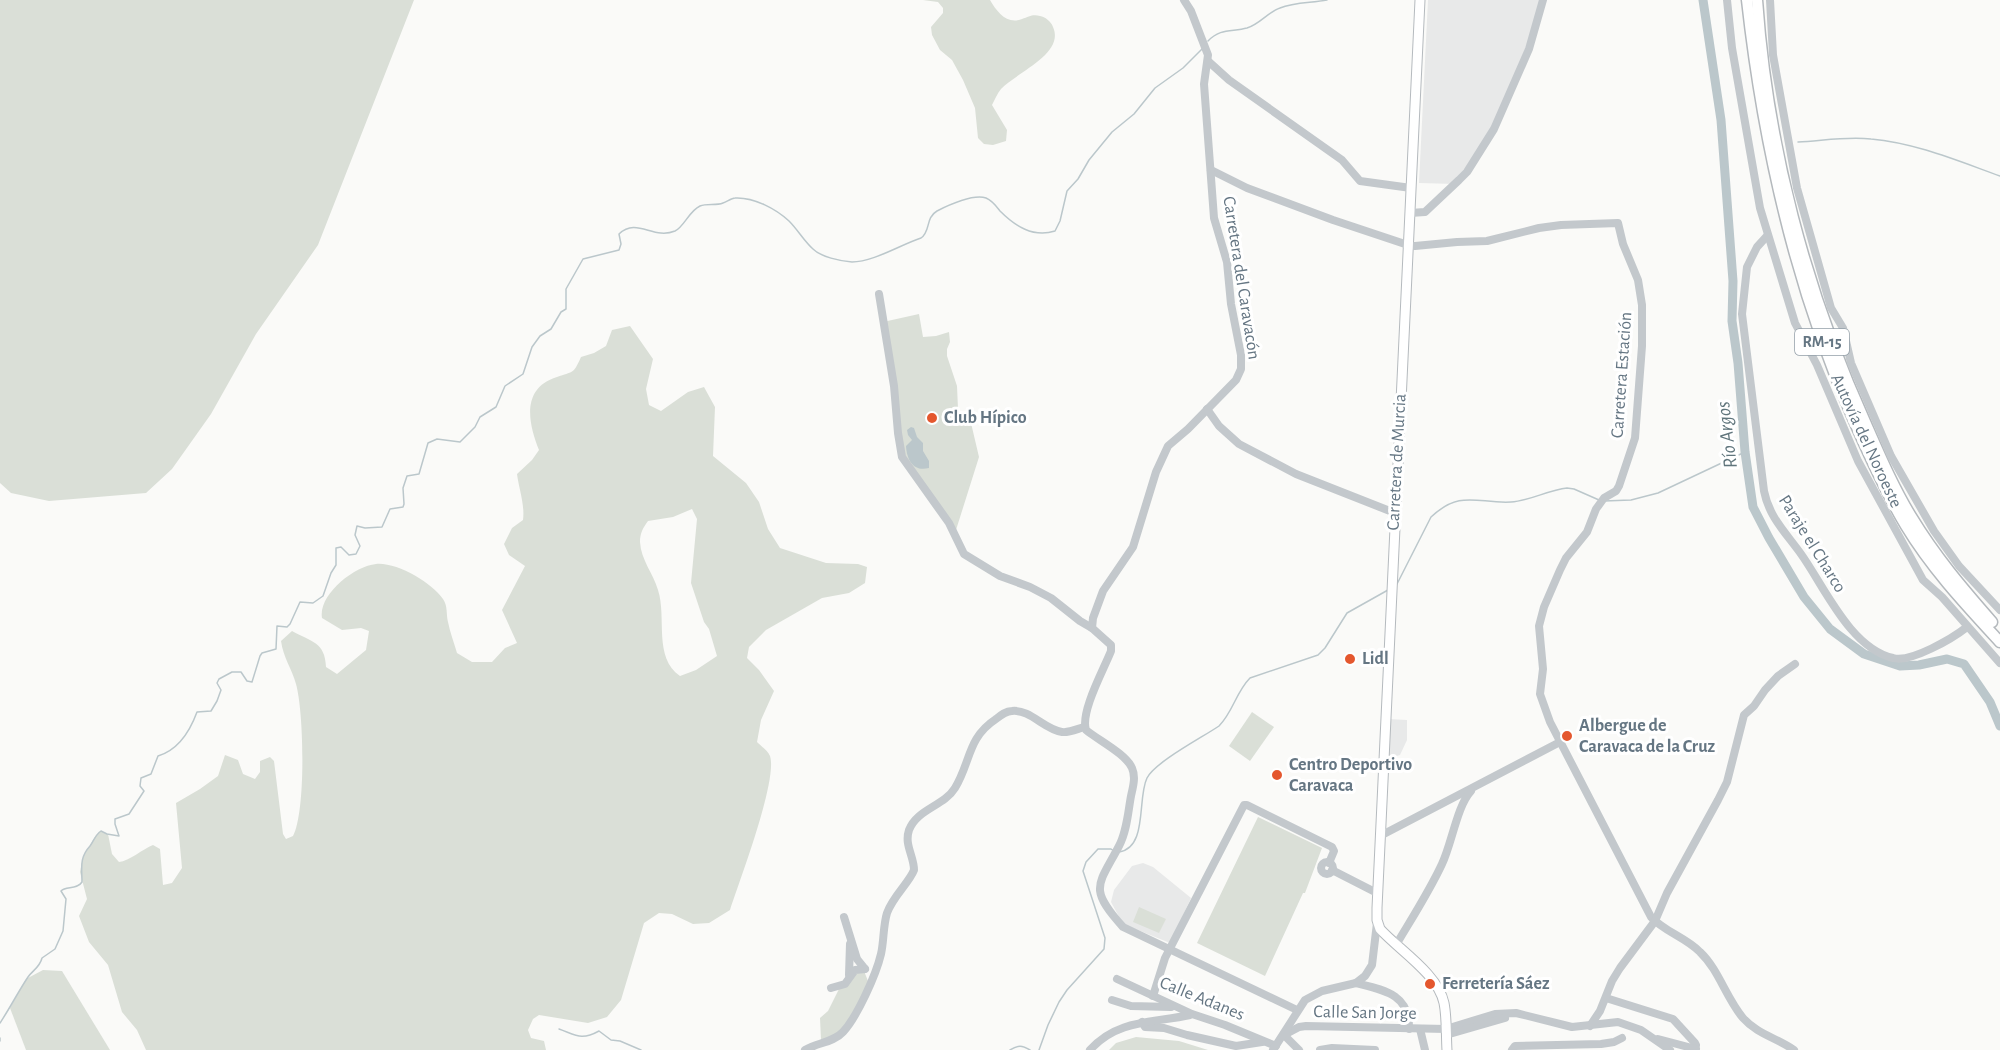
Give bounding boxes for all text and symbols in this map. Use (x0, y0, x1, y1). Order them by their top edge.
street label: Carretera del Caravacón (1219, 195, 1263, 361)
street label: Carretera Estación (1609, 311, 1635, 439)
road number: RM-15 (1795, 329, 1849, 355)
street label: Autovía del Noroeste (1827, 371, 1905, 511)
street label: Carretera de Murcia (1384, 393, 1410, 531)
water label: Río Argos (1713, 400, 1741, 469)
place label: Club Hípico (944, 409, 1027, 427)
marker: Club Hípico (925, 411, 939, 425)
street label: Paraje el Charco (1775, 492, 1849, 596)
place label: Lidl (1362, 650, 1389, 668)
marker: Lidl (1343, 652, 1357, 666)
place label: Albergue de Caravaca de la Cruz (1579, 717, 1716, 756)
marker: Albergue de Caravaca de la Cruz (1560, 729, 1574, 743)
place label: Centro Deportivo Caravaca (1289, 756, 1412, 795)
marker: Centro Deportivo Caravaca (1270, 768, 1284, 782)
street label: Calle Adanes (1157, 974, 1247, 1024)
place label: Ferretería Sáez (1442, 975, 1550, 993)
marker: Ferretería Sáez (1423, 977, 1437, 991)
street label: Calle San Jorge (1313, 1003, 1417, 1023)

